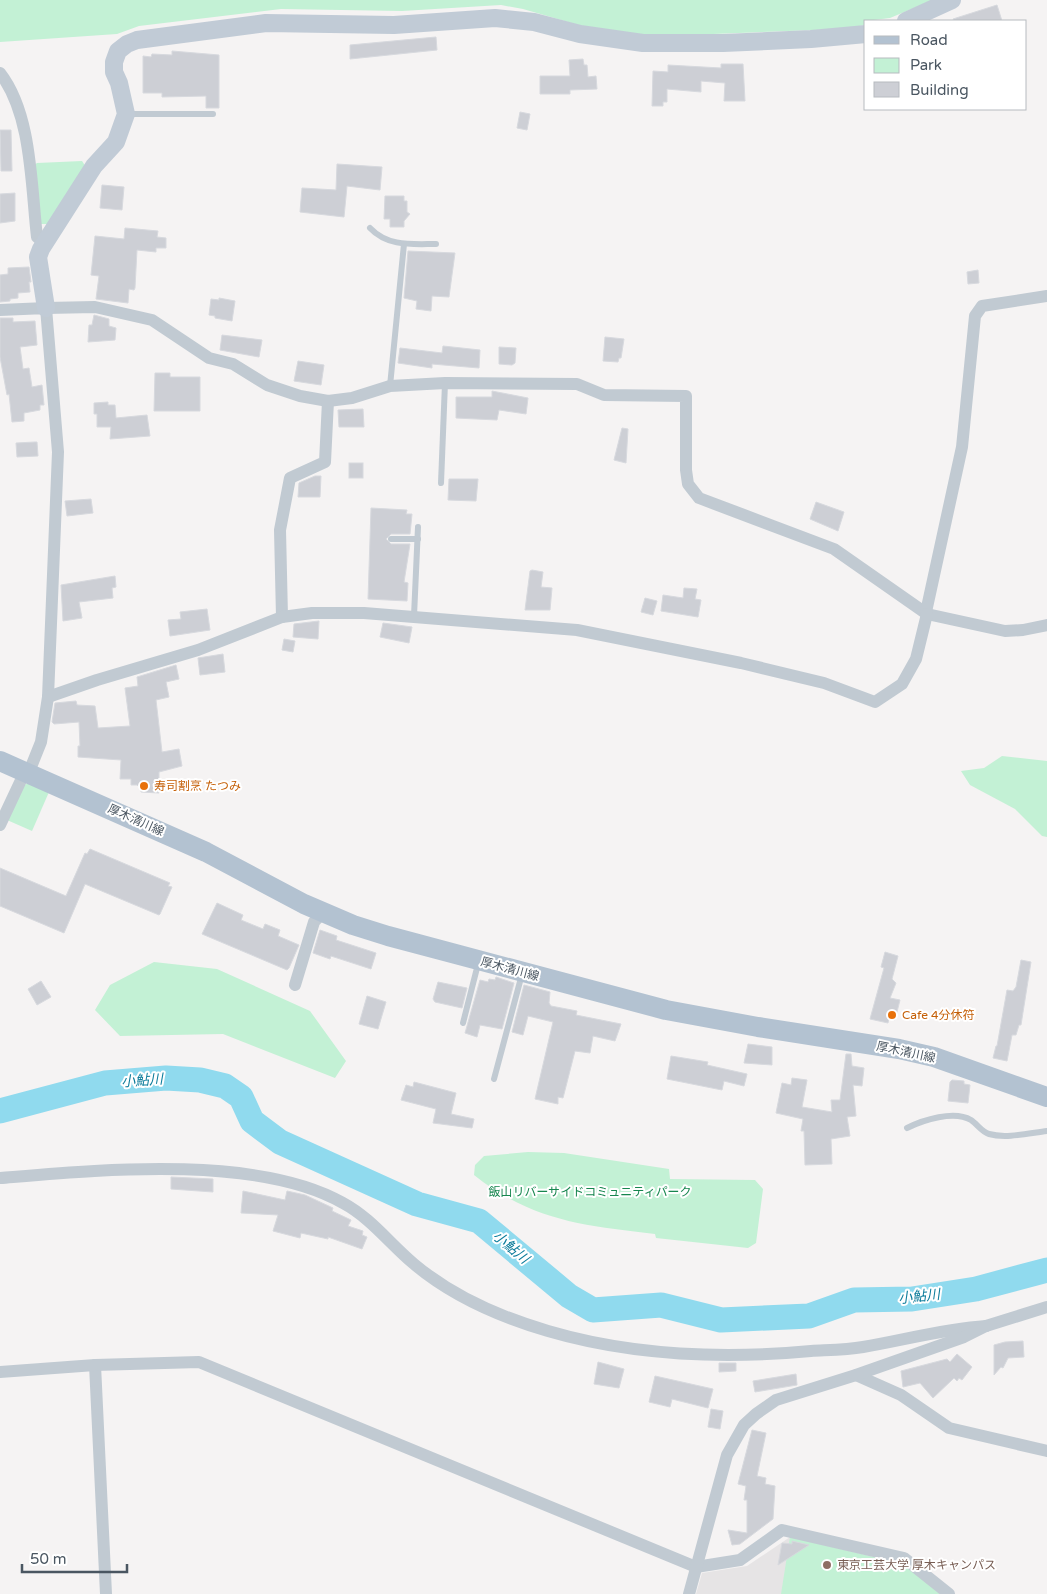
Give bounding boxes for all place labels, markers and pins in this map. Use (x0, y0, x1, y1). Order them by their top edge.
place label: 寿司割烹 たつみ (154, 779, 241, 793)
marker: 寿司割烹 たつみ (138, 780, 150, 792)
place label: Cafe 4分休符 (902, 1008, 975, 1022)
marker: Cafe 4分休符 (886, 1009, 898, 1021)
place label: 東京工芸大学 厚木キャンパス (837, 1558, 996, 1572)
marker: 東京工芸大学 厚木キャンパス (821, 1559, 833, 1571)

